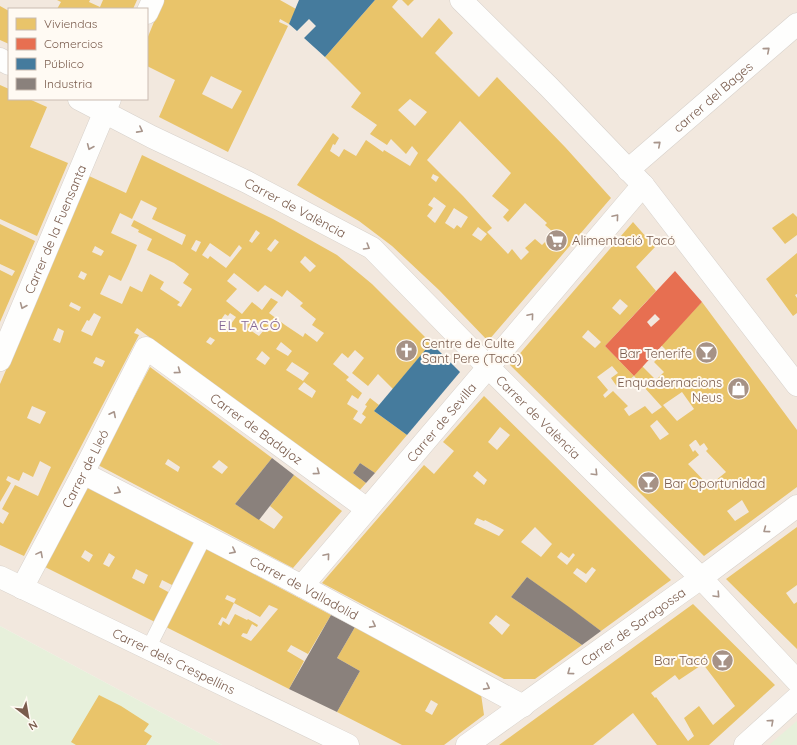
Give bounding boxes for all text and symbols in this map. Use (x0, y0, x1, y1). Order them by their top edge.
legend (8, 8, 148, 100)
text: Viviendas (44, 16, 98, 31)
text: Comercios (44, 36, 103, 51)
one-way arrow (762, 48, 769, 55)
text: Público (44, 56, 84, 71)
street label: carrer del Bages (670, 58, 756, 135)
text: Industria (44, 76, 92, 91)
one-way arrow (135, 125, 143, 133)
one-way arrow (653, 142, 661, 149)
one-way arrow (87, 143, 95, 151)
street label: Carrer de la Fuensanta (21, 162, 89, 296)
street label: Carrer de València (242, 174, 349, 241)
one-way arrow (611, 214, 618, 222)
supermarket icon: Alimentació Tacó (543, 227, 569, 253)
place label: Alimentació Tacó (572, 232, 675, 248)
one-way arrow (363, 242, 370, 249)
one-way arrow (20, 301, 28, 309)
one-way arrow (527, 313, 534, 321)
district label: EL TACÓ (219, 316, 281, 334)
place label: Centre de Culte Sant Pere (Tacó) (422, 335, 522, 366)
church icon: Centre de Culte Sant Pere (Tacó) (394, 337, 420, 363)
bar icon: Bar Tenerife (694, 340, 720, 366)
place label: Bar Tenerife (619, 345, 692, 361)
one-way arrow (174, 366, 181, 373)
street label: Carrer de València (493, 372, 584, 462)
place label: Enquadernacions Neus (617, 374, 722, 405)
shop icon: Enquadernacions Neus (725, 376, 751, 402)
street label: Carrer de Sevilla (403, 379, 479, 465)
street label: Carrer de Badajoz (207, 390, 306, 468)
one-way arrow (108, 410, 116, 418)
street label: Carrer de Lleó (58, 427, 112, 510)
one-way arrow (312, 467, 319, 474)
one-way arrow (590, 468, 598, 476)
bar icon: Bar Oportunidad (635, 470, 661, 496)
place label: Bar Oportunidad (664, 475, 765, 491)
one-way arrow (114, 486, 121, 494)
one-way arrow (763, 525, 770, 532)
one-way arrow (229, 546, 236, 554)
one-way arrow (36, 551, 43, 558)
street label: Carrer de Valladolid (247, 552, 361, 623)
one-way arrow (322, 554, 329, 561)
street label: Carrer de Saragossa (578, 584, 688, 669)
one-way arrow (712, 590, 720, 598)
one-way arrow (369, 620, 376, 628)
street label: Carrer dels Crespellins (110, 624, 238, 697)
bar icon: Bar Tacó (710, 647, 736, 673)
place label: Bar Tacó (654, 652, 708, 668)
one-way arrow (568, 667, 575, 674)
one-way arrow (483, 682, 490, 690)
north arrow (8, 697, 48, 737)
text: N (26, 717, 40, 734)
one-way arrow (766, 719, 774, 726)

